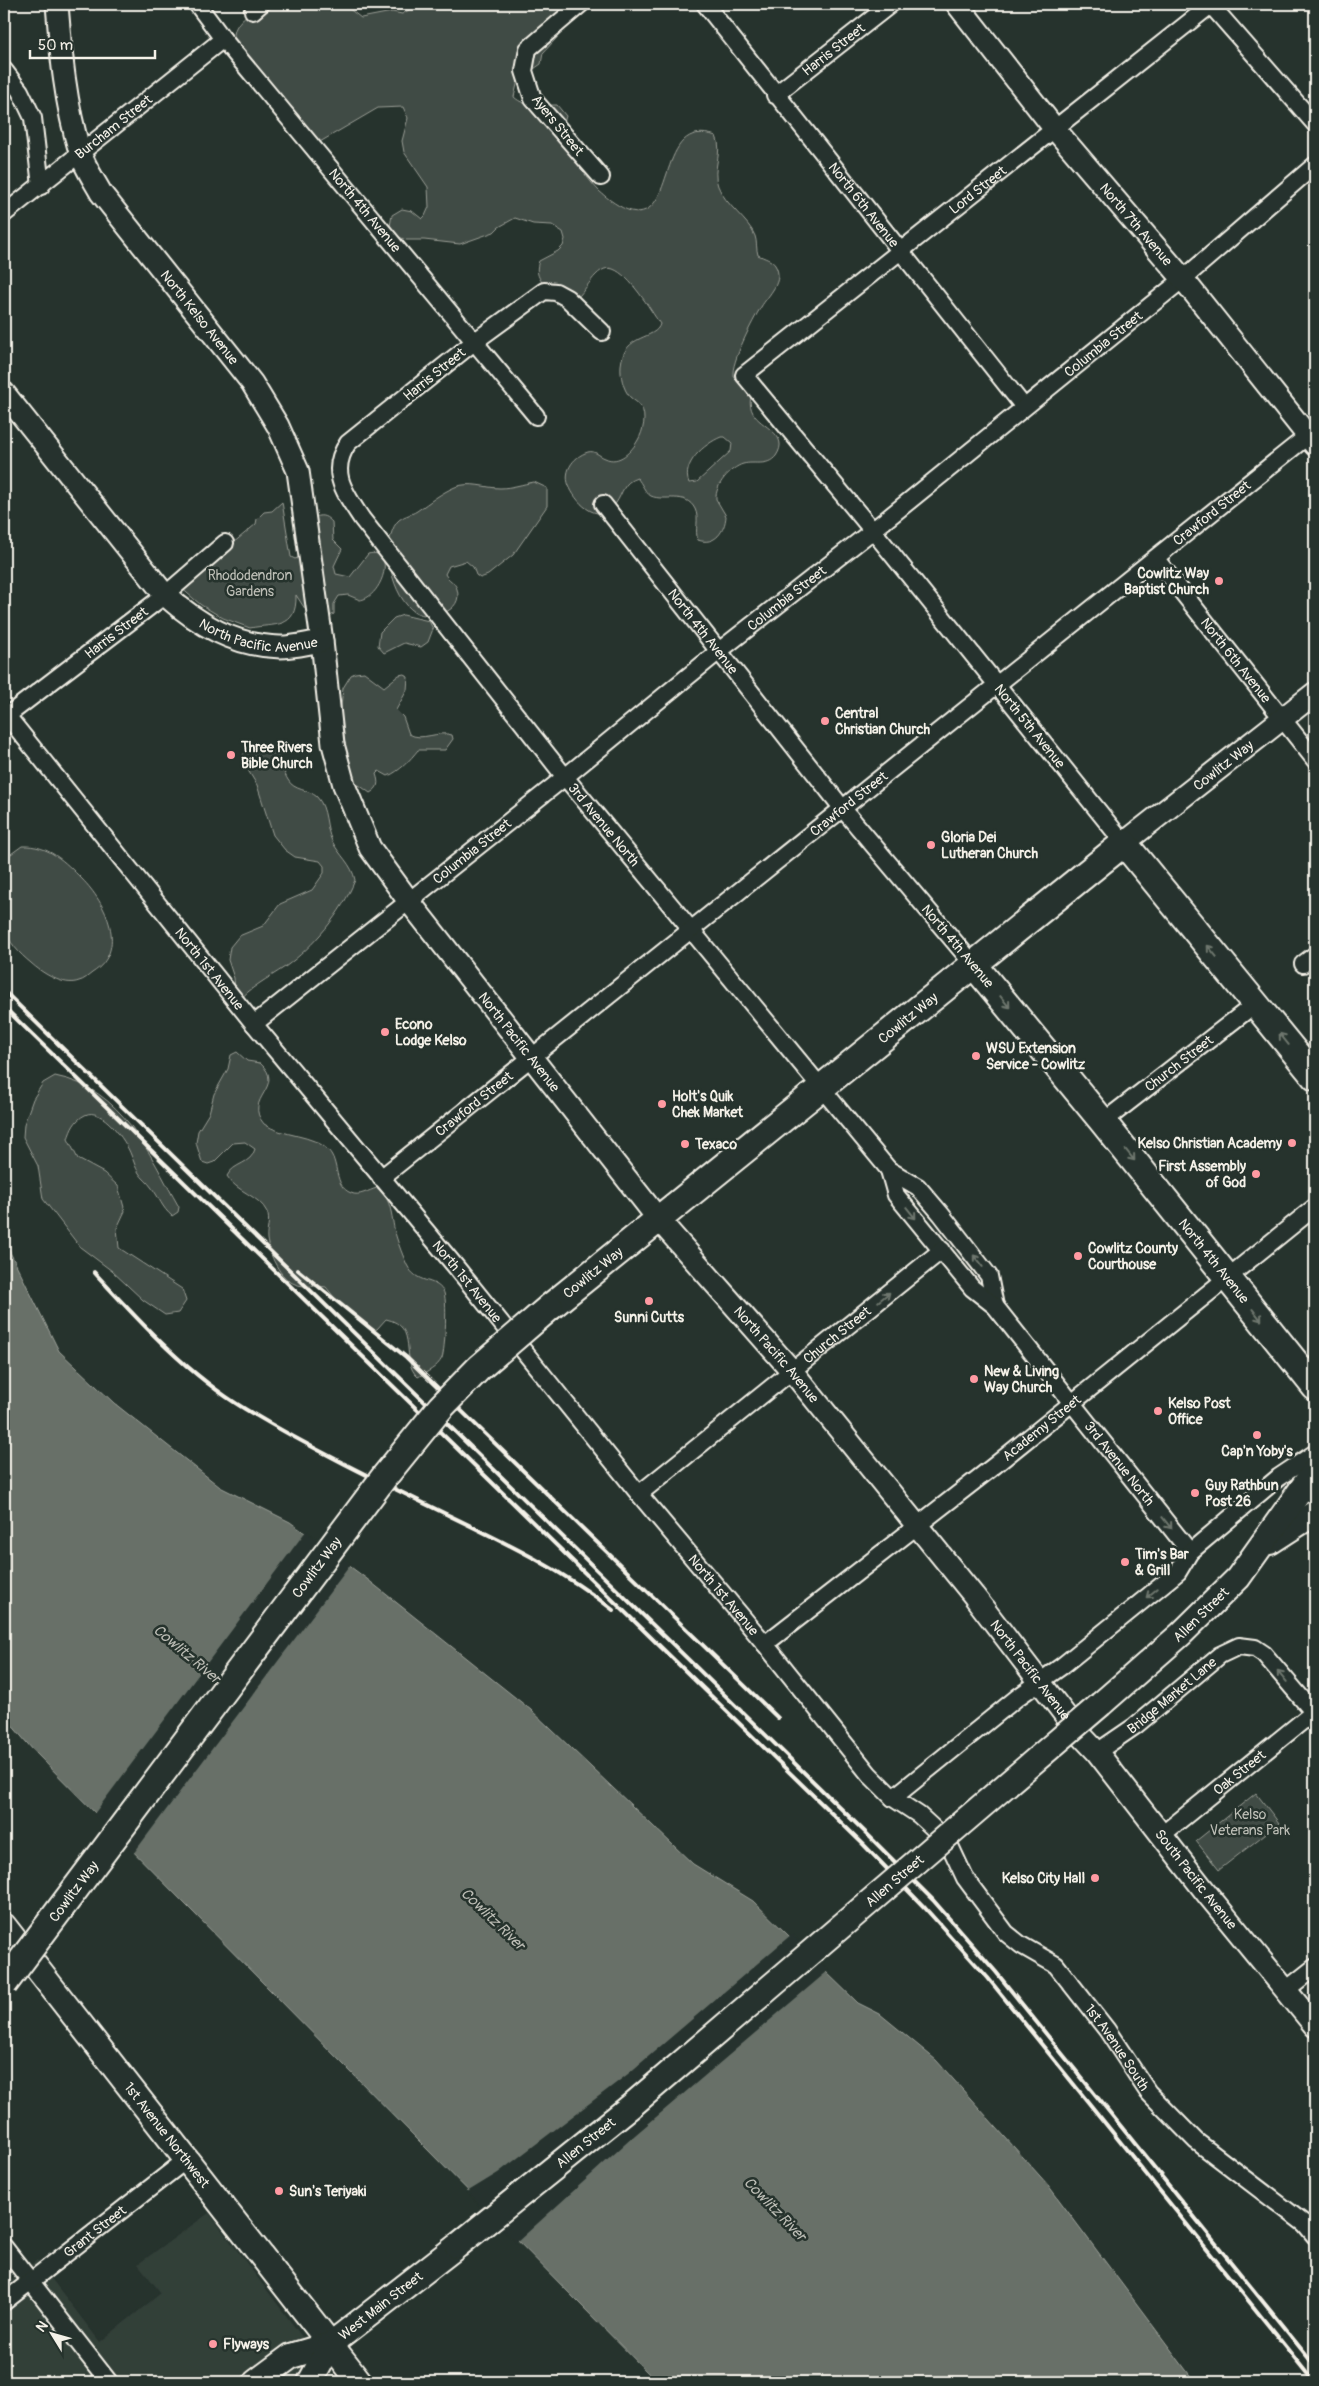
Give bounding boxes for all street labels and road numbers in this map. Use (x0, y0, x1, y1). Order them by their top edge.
street label: Harris Street (799, 20, 869, 80)
street label: Burcham Street (72, 91, 156, 163)
street label: Ayers Street (528, 91, 588, 160)
street label: North 6th Avenue (825, 159, 902, 251)
street label: Lord Street (946, 162, 1010, 218)
street label: North 4th Avenue (325, 165, 404, 256)
street label: North 7th Avenue (1096, 180, 1176, 269)
street label: North Kelso Avenue (157, 267, 242, 368)
street label: Columbia Street (1061, 307, 1146, 381)
street label: Harris Street (400, 344, 469, 405)
street label: Crawford Street (1170, 477, 1254, 550)
street label: Columbia Street (744, 562, 830, 635)
street label: North 4th Avenue (664, 586, 742, 678)
street label: Harris Street (81, 603, 152, 662)
street label: North Pacific Avenue (196, 615, 319, 656)
street label: North 6th Avenue (1197, 615, 1275, 707)
street label: North 5th Avenue (991, 681, 1069, 772)
street label: Cowlitz Way (1190, 737, 1257, 794)
street label: Crawford Street (807, 768, 891, 840)
street label: 3rd Avenue North (564, 780, 643, 870)
street label: Columbia Street (429, 815, 515, 888)
street label: North 4th Avenue (918, 901, 997, 992)
street label: North 1st Avenue (171, 924, 248, 1014)
street label: North Pacific Avenue (475, 989, 563, 1095)
street label: Cowlitz Way (875, 989, 941, 1047)
street label: Church Street (1142, 1031, 1217, 1095)
street label: Crawford Street (432, 1068, 517, 1140)
street label: North 4th Avenue (1175, 1215, 1253, 1307)
street label: North 1st Avenue (428, 1237, 505, 1326)
street label: Cowlitz Way (560, 1244, 626, 1302)
street label: North Pacific Avenue (730, 1303, 822, 1407)
street label: Church Street (800, 1303, 875, 1367)
street label: Academy Street (999, 1391, 1085, 1465)
street label: 3rd Avenue North (1081, 1418, 1158, 1509)
street label: Cowlitz Way (289, 1534, 345, 1601)
street label: North 1st Avenue (684, 1551, 762, 1639)
street label: Allen Street (1170, 1584, 1233, 1646)
street label: North Pacific Avenue (986, 1617, 1074, 1724)
street label: Bridge Market Lane (1124, 1653, 1220, 1738)
street label: Oak Street (1210, 1746, 1269, 1799)
street label: South Pacific Avenue (1151, 1826, 1241, 1933)
street label: Allen Street (862, 1851, 928, 1911)
street label: Cowlitz Way (46, 1858, 102, 1925)
street label: 1st Avenue South (1081, 2001, 1153, 2094)
street label: 1st Avenue Northwest (120, 2079, 213, 2192)
street label: Allen Street (553, 2114, 619, 2172)
street label: Grant Street (60, 2202, 130, 2261)
street label: West Main Street (335, 2268, 426, 2344)

